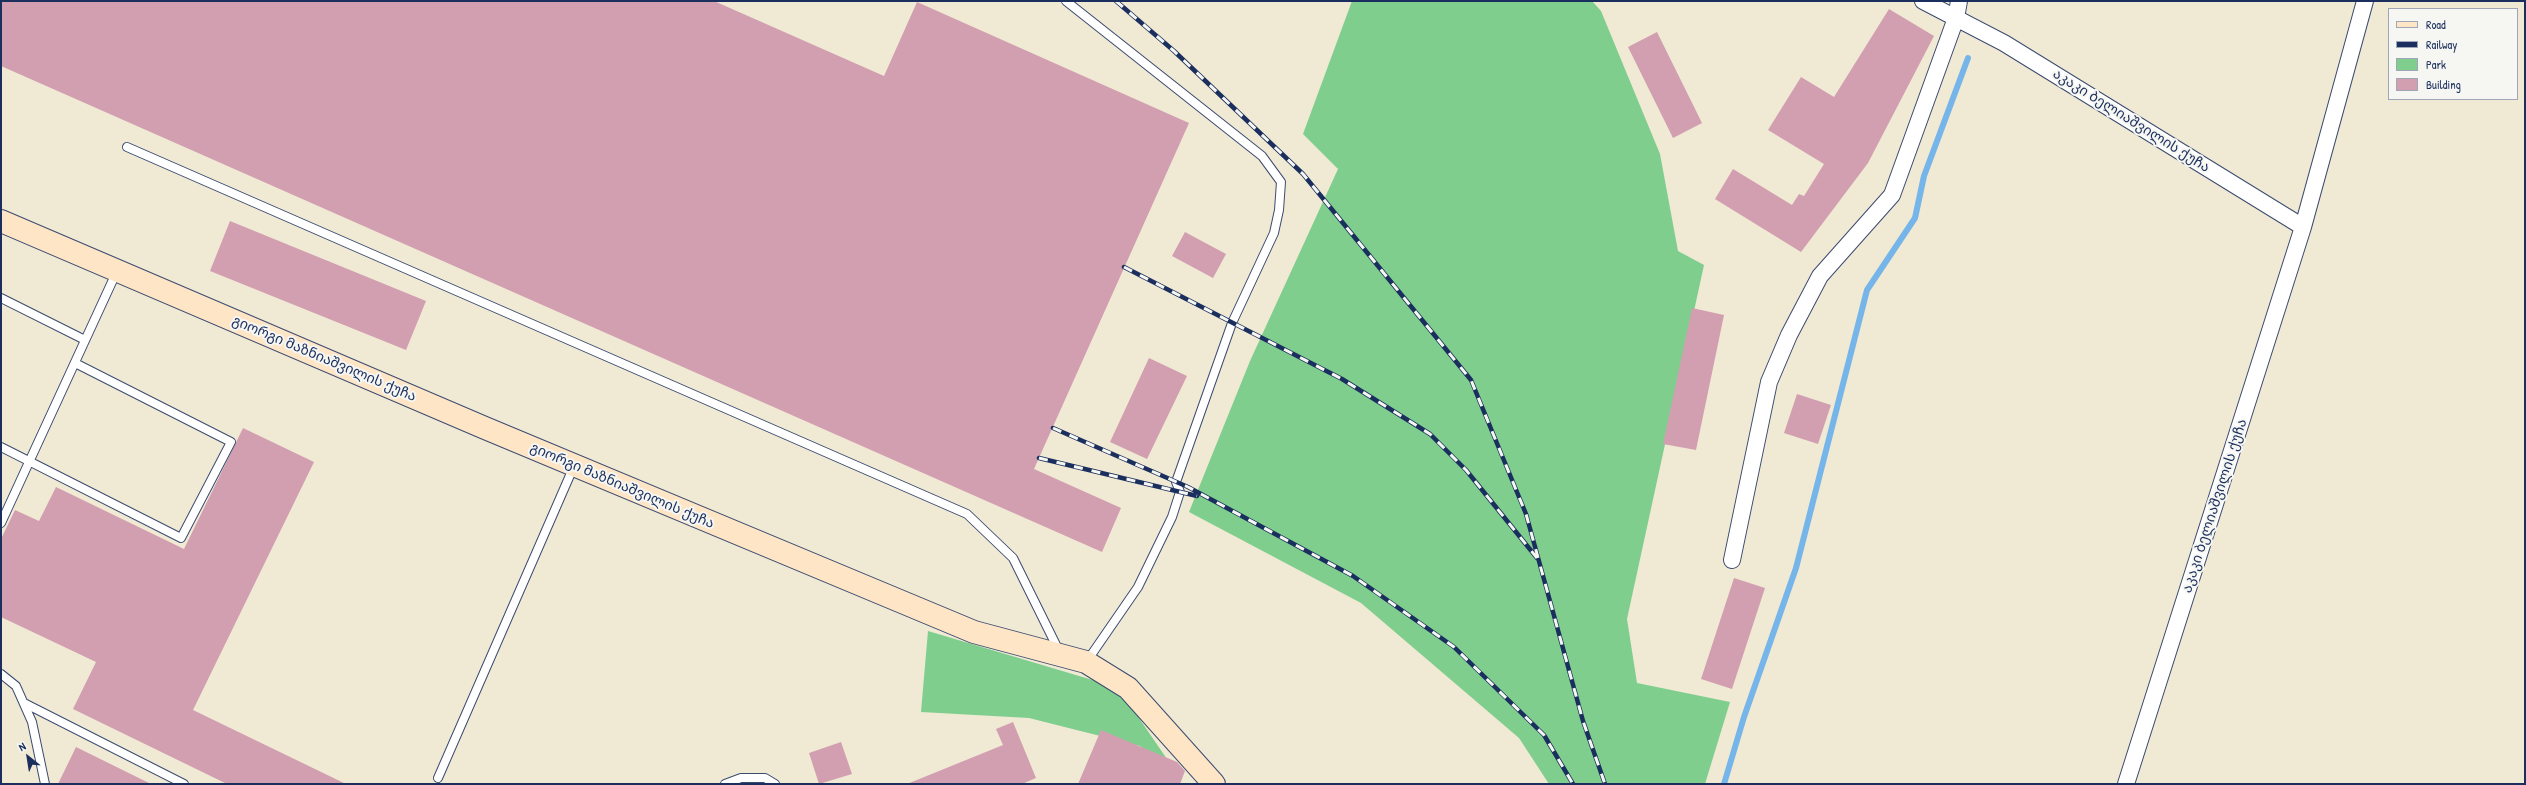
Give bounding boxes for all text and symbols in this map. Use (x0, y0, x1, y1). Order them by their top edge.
legend (2388, 8, 2518, 100)
text: Road (2426, 16, 2446, 33)
text: Railway (2426, 36, 2457, 53)
text: Park (2426, 56, 2446, 73)
street label: აკაკი ბელიაშვილის ქუჩა (2049, 66, 2213, 176)
text: Building (2426, 76, 2461, 93)
street label: გიორგი მაზნიაშვილის ქუჩა (229, 313, 419, 405)
street label: აკაკი ბელიაშვილის ქუჩა (2179, 417, 2251, 595)
street label: გიორგი მაზნიაშვილის ქუჩა (527, 440, 717, 532)
north arrow (8, 737, 48, 777)
text: N (16, 739, 28, 754)

